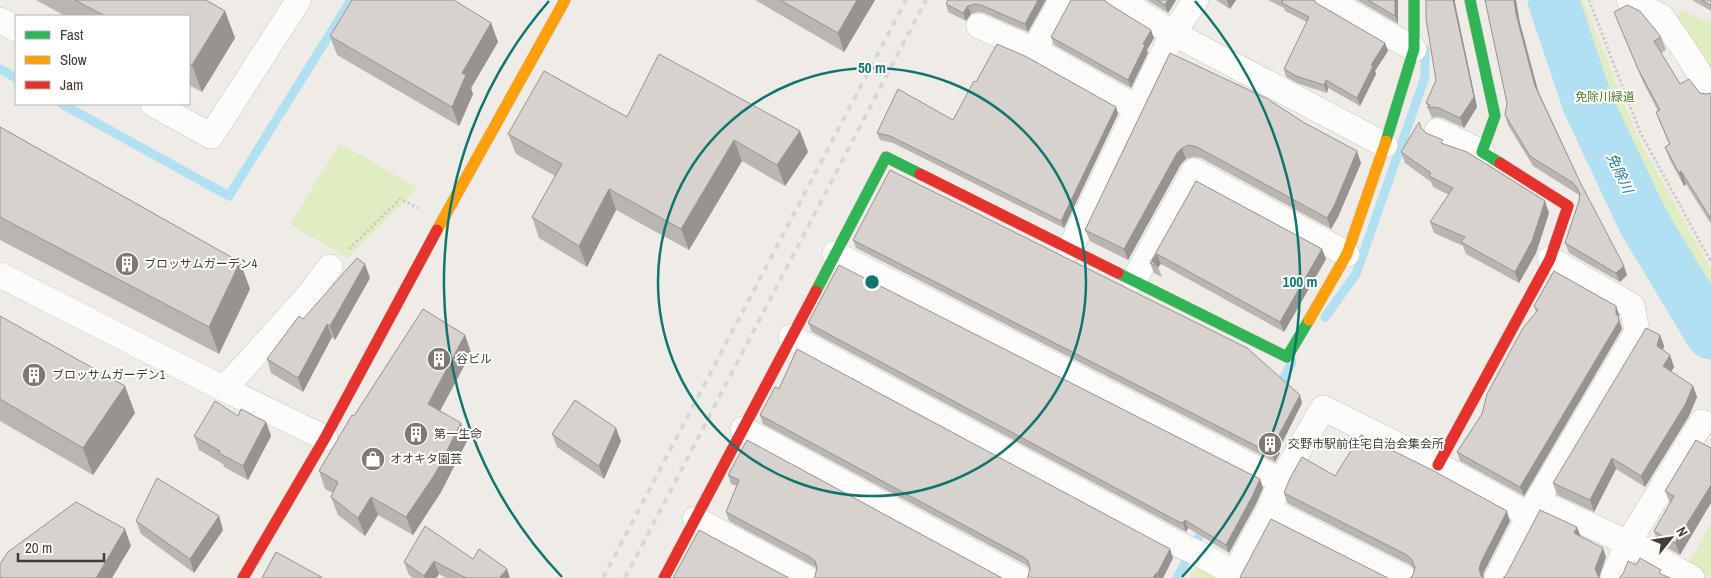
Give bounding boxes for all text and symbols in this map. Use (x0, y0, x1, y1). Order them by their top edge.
legend (15, 15, 190, 105)
text: Fast (60, 24, 84, 45)
text: Slow (60, 49, 87, 70)
text: 50 m (858, 57, 886, 78)
text: Jam (60, 74, 83, 95)
park label: 免除川緑道 (1575, 89, 1635, 105)
water label: 免除川 (1603, 150, 1638, 198)
building icon: ブロッサムガーデン4 (114, 251, 140, 277)
place label: ブロッサムガーデン4 (144, 256, 258, 272)
text: 100 m (1283, 271, 1317, 292)
centre of rings (863, 273, 881, 291)
building icon: 谷ビル (426, 346, 452, 372)
place label: 谷ビル (456, 351, 492, 367)
building icon: ブロッサムガーデン1 (21, 362, 47, 388)
place label: ブロッサムガーデン1 (52, 367, 166, 383)
building icon: 第一生命 (403, 421, 429, 447)
place label: 第一生命 (434, 426, 482, 442)
building icon: 交野市駅前住宅自治会集会所 (1257, 431, 1283, 457)
place label: 交野市駅前住宅自治会集会所 (1288, 436, 1444, 452)
shop icon: オオキタ園芸 (360, 446, 386, 472)
place label: オオキタ園芸 (390, 451, 462, 467)
north arrow (1646, 513, 1696, 563)
text: N (1672, 523, 1692, 540)
scale bar (18, 530, 104, 562)
text: 20 m (25, 537, 52, 558)

